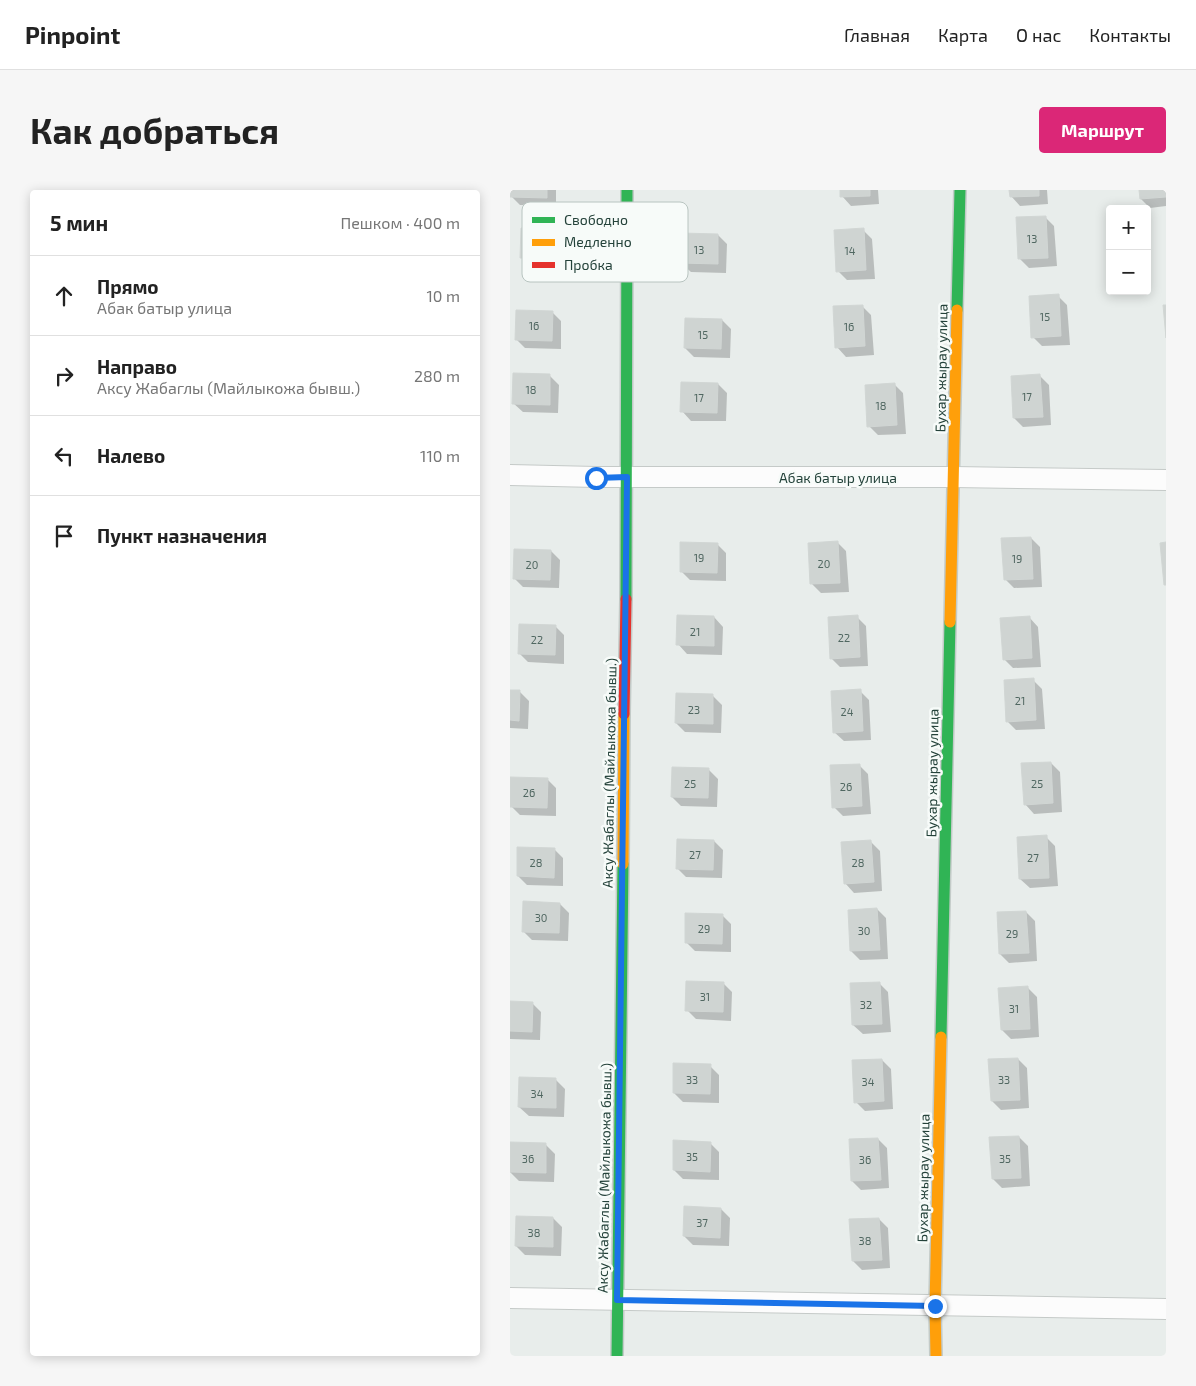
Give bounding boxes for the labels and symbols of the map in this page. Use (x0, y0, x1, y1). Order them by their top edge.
legend (522, 202, 688, 282)
text: Свободно (564, 211, 628, 228)
house number: 13 (1027, 232, 1037, 245)
text: Медленно (564, 233, 632, 250)
house number: 13 (694, 243, 704, 256)
house number: 14 (844, 244, 856, 257)
text: Пробка (564, 256, 613, 273)
street label: Бухар жырау улица (931, 303, 951, 433)
house number: 15 (1040, 310, 1050, 323)
house number: 16 (529, 319, 539, 332)
house number: 16 (844, 320, 854, 333)
house number: 15 (698, 328, 708, 341)
house number: 18 (525, 383, 537, 396)
house number: 17 (1022, 390, 1032, 403)
house number: 17 (694, 391, 704, 404)
house number: 18 (875, 399, 887, 412)
route start (585, 467, 608, 490)
street label: Абак батыр улица (779, 469, 897, 486)
house number: 19 (694, 551, 704, 564)
house number: 19 (1012, 552, 1022, 565)
house number: 20 (818, 557, 830, 570)
house number: 20 (526, 558, 538, 571)
house number: 21 (690, 625, 700, 638)
house number: 22 (838, 631, 850, 644)
house number: 22 (531, 633, 543, 646)
street label: Аксу Жабаглы (Майлыкожа бывш.) (598, 658, 620, 888)
house number: 21 (1015, 694, 1025, 707)
house number: 23 (688, 703, 700, 716)
house number: 24 (841, 705, 854, 718)
street label: Бухар жырау улица (922, 708, 942, 838)
house number: 25 (684, 777, 696, 790)
house number: 25 (1031, 777, 1043, 790)
house number: 26 (840, 780, 852, 793)
house number: 26 (523, 786, 535, 799)
house number: 27 (689, 848, 701, 861)
house number: 27 (1027, 851, 1039, 864)
house number: 28 (530, 856, 542, 869)
house number: 28 (852, 856, 864, 869)
house number: 30 (535, 911, 547, 924)
house number: 29 (698, 922, 710, 935)
house number: 30 (858, 924, 870, 937)
house number: 29 (1006, 927, 1018, 940)
house number: 31 (700, 990, 710, 1003)
house number: 32 (860, 998, 872, 1011)
house number: 31 (1009, 1002, 1019, 1015)
street label: Аксу Жабаглы (Майлыкожа бывш.) (593, 1063, 615, 1293)
house number: 33 (686, 1073, 698, 1086)
house number: 33 (998, 1073, 1010, 1086)
house number: 34 (862, 1075, 875, 1088)
house number: 34 (531, 1087, 544, 1100)
street label: Бухар жырау улица (913, 1113, 933, 1243)
house number: 35 (686, 1150, 698, 1163)
house number: 36 (522, 1152, 534, 1165)
house number: 35 (999, 1152, 1011, 1165)
house number: 36 (859, 1153, 871, 1166)
house number: 37 (696, 1216, 708, 1229)
house number: 38 (528, 1226, 540, 1239)
house number: 38 (859, 1234, 871, 1247)
route end (924, 1295, 947, 1318)

